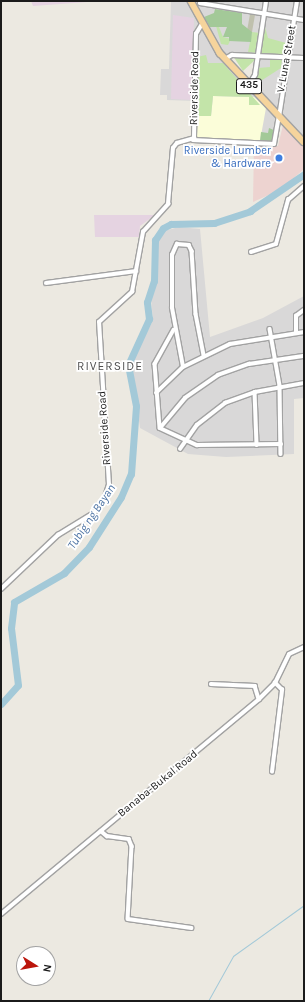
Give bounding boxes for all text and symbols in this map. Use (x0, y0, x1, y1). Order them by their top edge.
street label: V. Luna Street (275, 24, 299, 94)
street label: Riverside Road (188, 51, 202, 125)
road number: 435 (236, 78, 262, 94)
place label: Riverside Lumber & Hardware (184, 145, 271, 171)
marker: Riverside Lumber & Hardware (274, 153, 284, 163)
district label: RIVERSIDE (77, 360, 143, 374)
street label: Riverside Road (96, 390, 114, 466)
water label: Tubig ng Bayan (65, 482, 119, 552)
street label: Banaba-Bukal Road (115, 748, 201, 820)
north arrow (16, 946, 56, 986)
text: N (40, 963, 54, 973)

